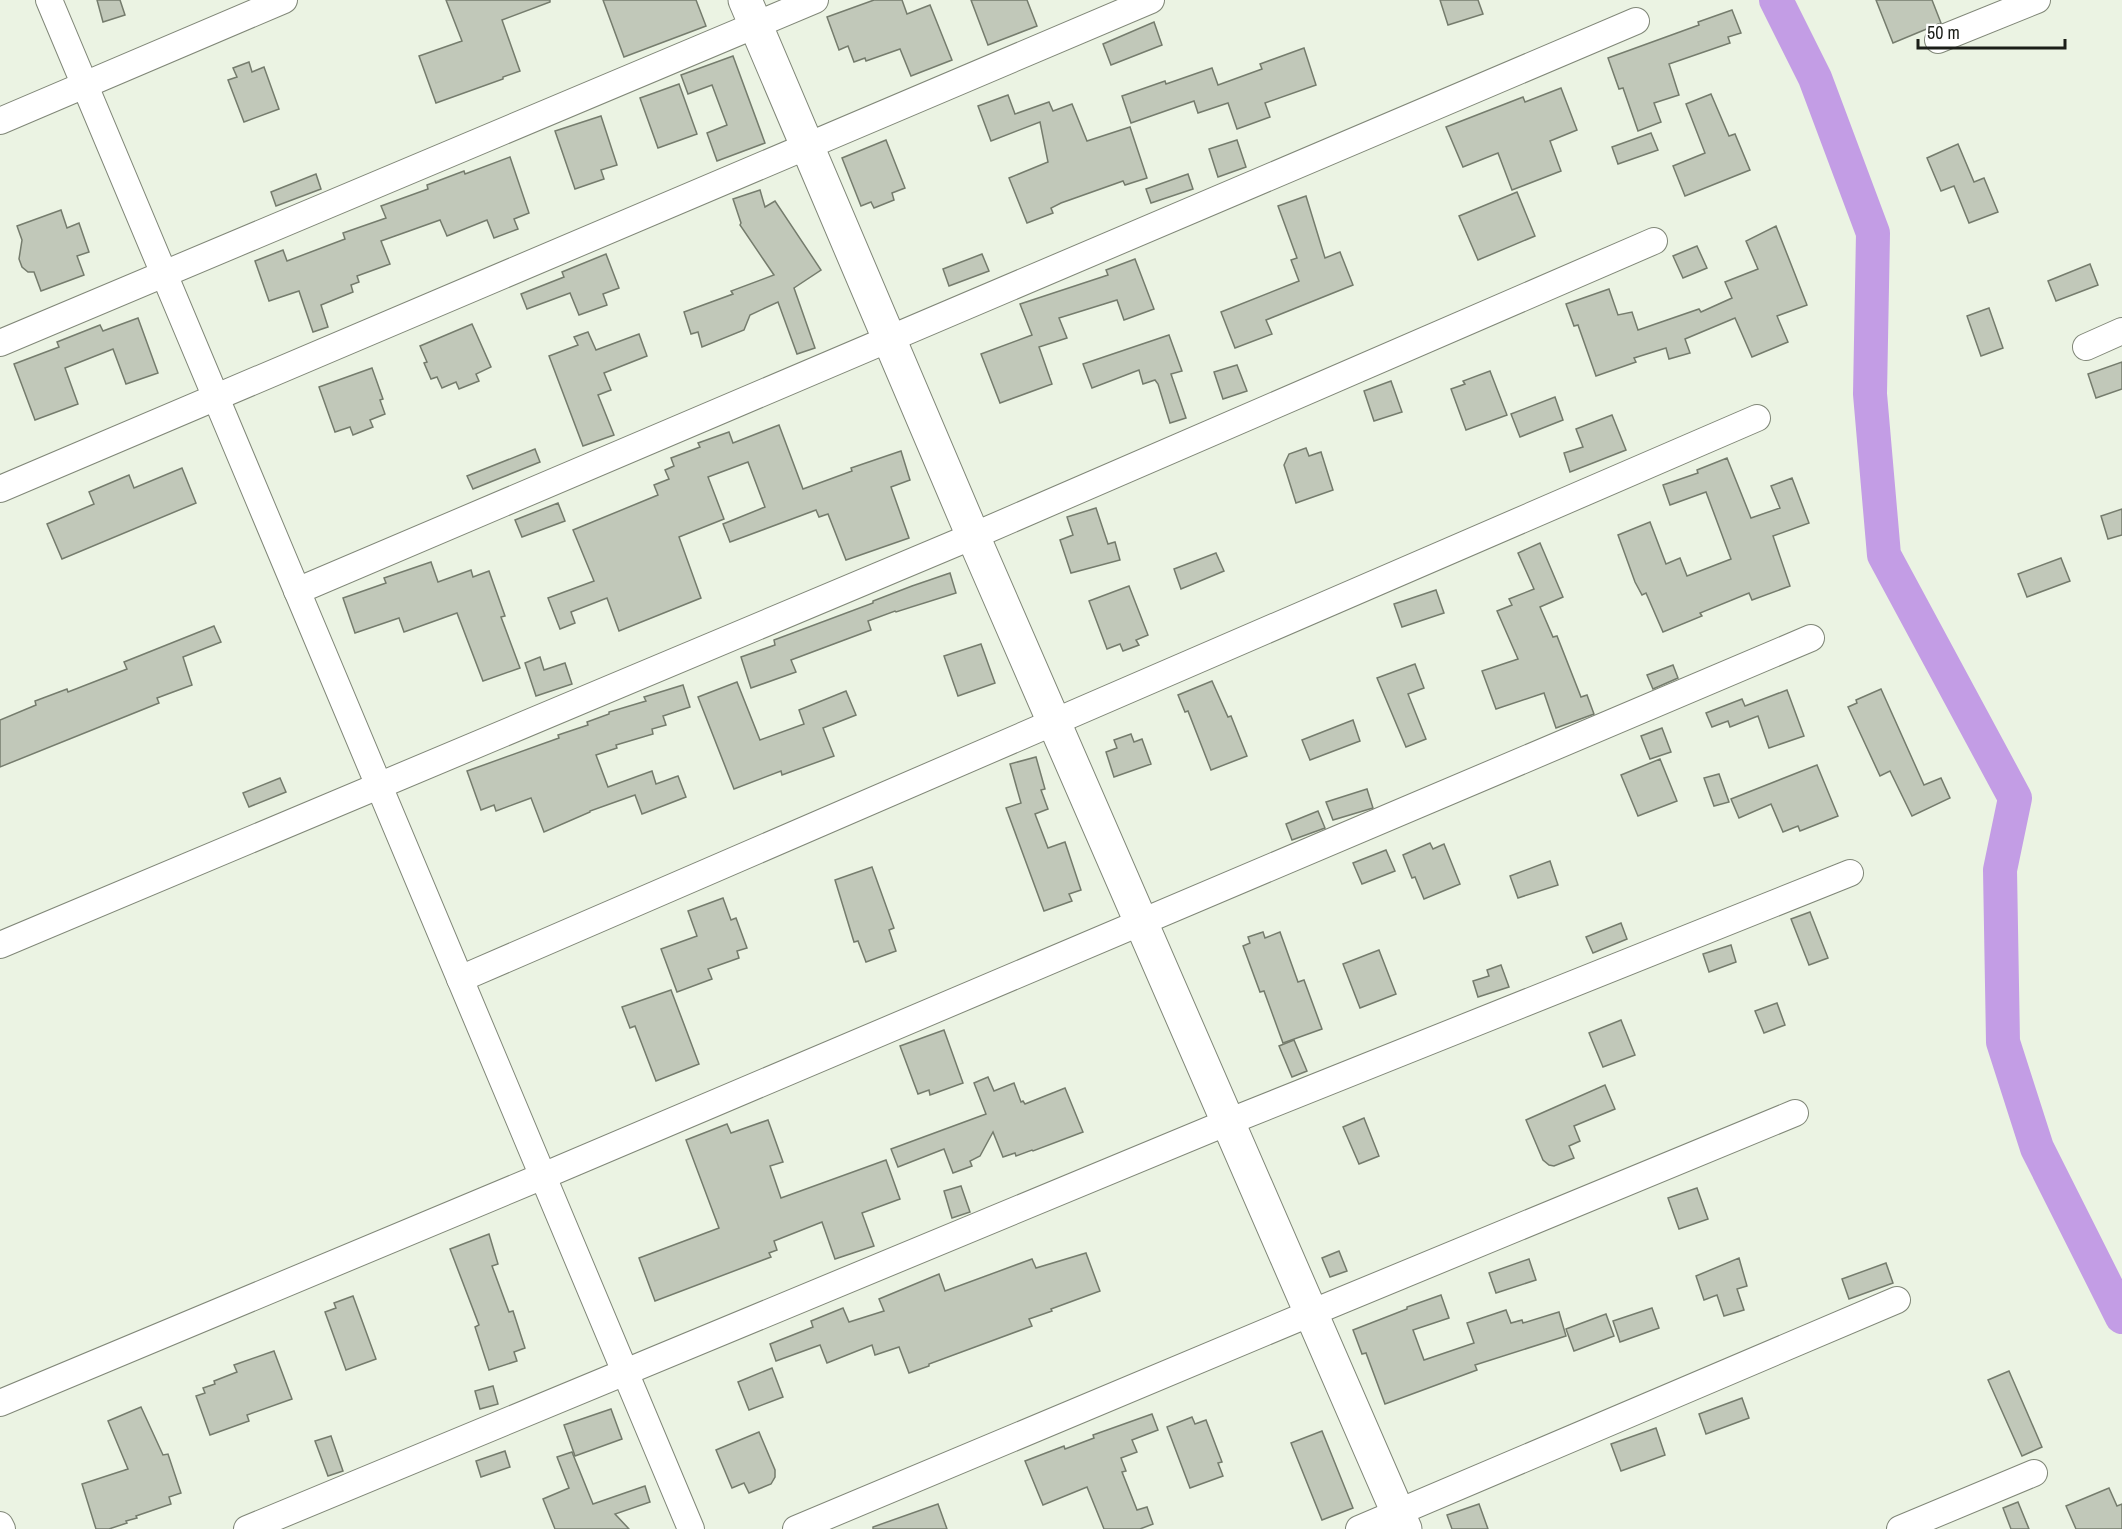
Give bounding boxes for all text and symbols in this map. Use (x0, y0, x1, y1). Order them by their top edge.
scale bar (1918, 12, 2065, 50)
text: 50 m (1927, 20, 1960, 45)

